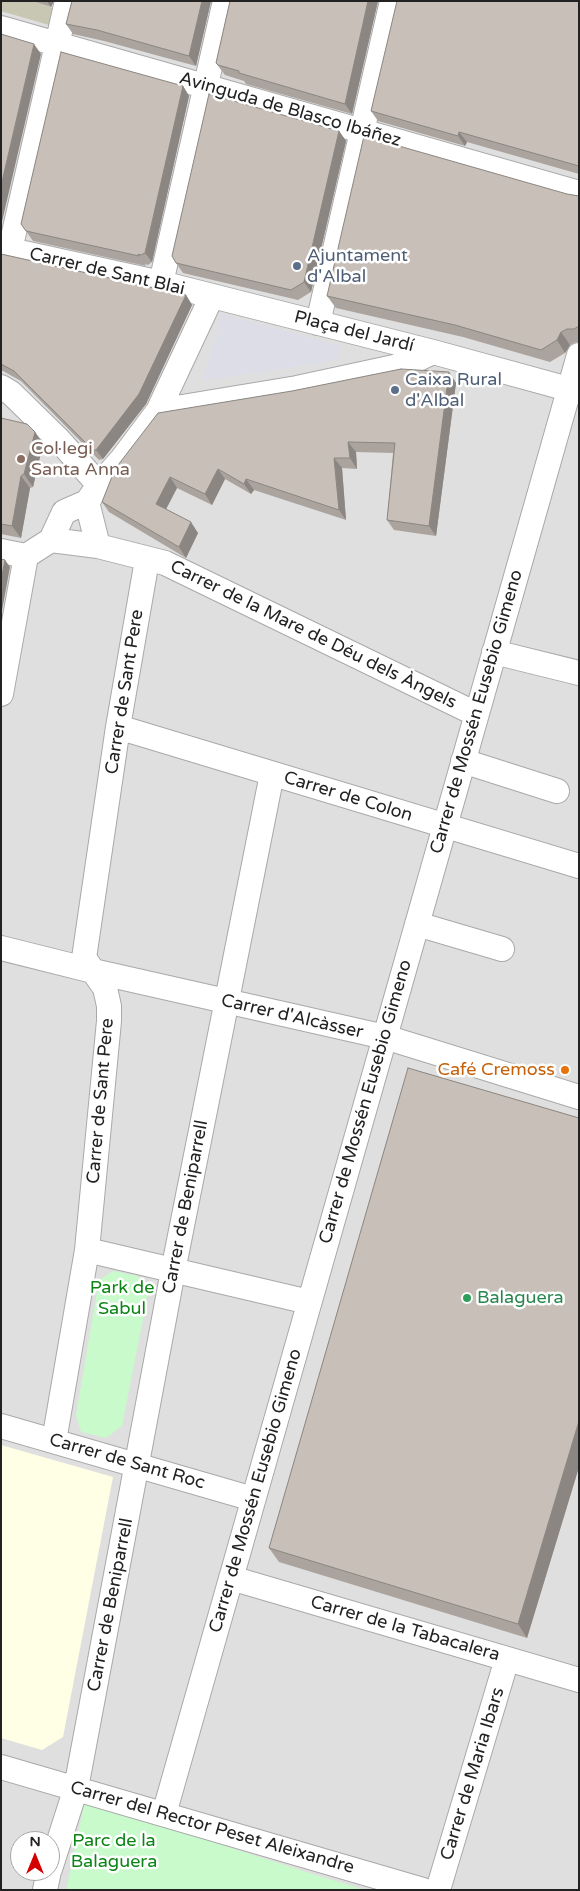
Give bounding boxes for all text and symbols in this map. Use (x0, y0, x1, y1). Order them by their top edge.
street label: Avinguda de Blasco Ibáñez (177, 68, 403, 152)
street label: Carrer de Sant Blai (27, 244, 187, 300)
place label: Ajuntament d'Albal (307, 245, 408, 288)
marker: Ajuntament d'Albal (291, 260, 303, 272)
street label: Plaça del Jardí (292, 307, 416, 357)
place label: Caixa Rural d'Albal (405, 369, 502, 412)
marker: Caixa Rural d'Albal (389, 384, 401, 396)
place label: Col·legi Santa Anna (31, 438, 130, 480)
marker: Col·legi Santa Anna (15, 453, 27, 465)
street label: Carrer de la Mare de Déu dels Àngels (166, 556, 460, 714)
street label: Carrer de Mossén Eusebio Gimeno (426, 567, 528, 857)
street label: Carrer de Sant Pere (101, 608, 149, 776)
street label: Carrer de Colon (281, 767, 415, 827)
street label: Carrer de Mossén Eusebio Gimeno (315, 957, 417, 1247)
street label: Carrer d'Alcàsser (219, 990, 365, 1044)
street label: Carrer de Sant Pere (83, 1017, 119, 1185)
place label: Café Cremoss (437, 1059, 555, 1081)
marker: Café Cremoss (559, 1064, 571, 1076)
street label: Carrer de Beniparrell (159, 1118, 213, 1296)
park label: Park de Sabul (90, 1277, 154, 1320)
place label: Balaguera (477, 1287, 564, 1309)
marker: Balaguera (461, 1292, 473, 1304)
street label: Carrer de Mossén Eusebio Gimeno (205, 1346, 307, 1636)
street label: Carrer de Sant Roc (47, 1429, 207, 1495)
street label: Carrer de Beniparrell (84, 1516, 138, 1694)
street label: Carrer de la Tabacalera (308, 1592, 502, 1666)
street label: Carrer de Maria Ibars (436, 1685, 510, 1863)
street label: Carrer del Rector Peset Aleixandre (68, 1777, 356, 1879)
park label: Parc de la Balaguera (71, 1830, 157, 1872)
north arrow (10, 1831, 60, 1881)
text: N (29, 1833, 41, 1850)

